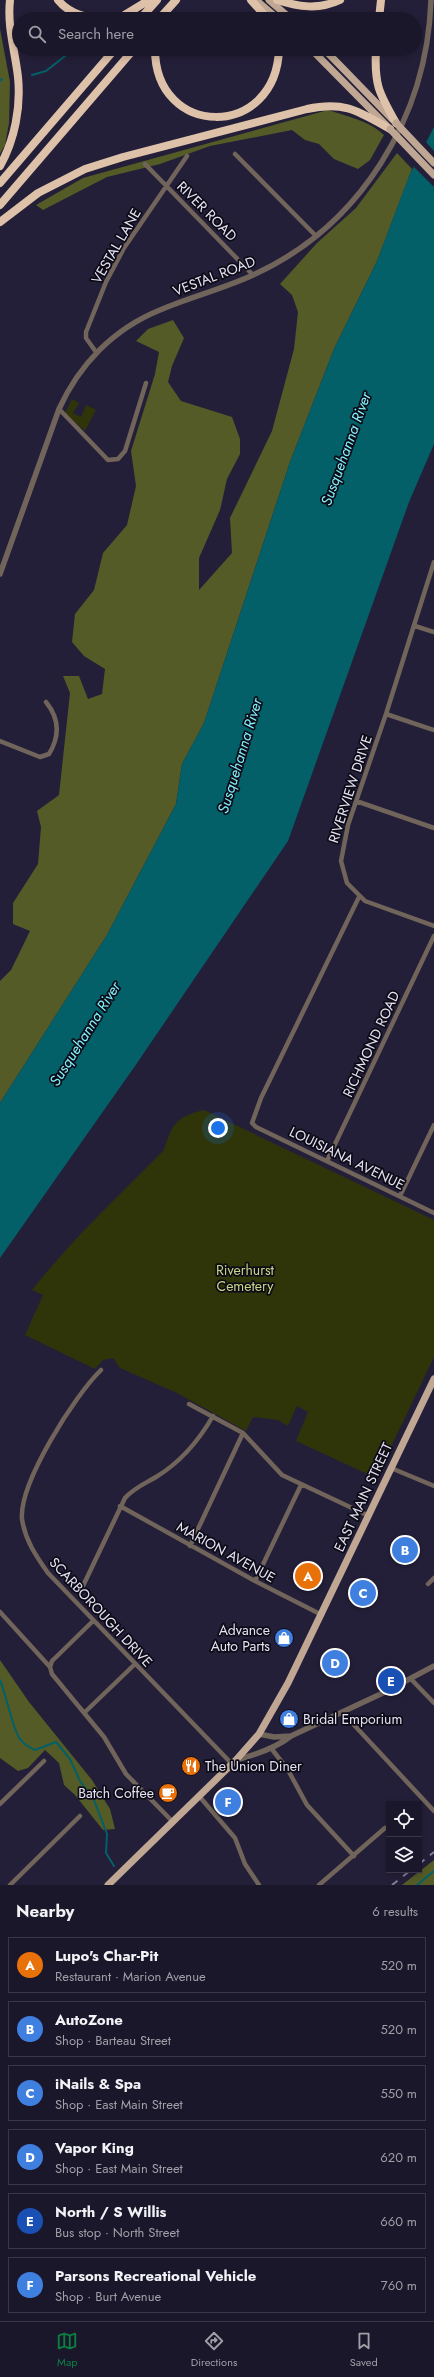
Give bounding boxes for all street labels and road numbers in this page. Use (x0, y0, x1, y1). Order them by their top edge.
street label: RIVER ROAD (173, 177, 241, 245)
street label: VESTAL LANE (86, 205, 146, 287)
street label: VESTAL ROAD (170, 251, 258, 301)
street label: RIVERVIEW DRIVE (323, 733, 377, 845)
street label: RICHMOND ROAD (338, 988, 404, 1100)
street label: LOUISIANA AVENUE (286, 1121, 408, 1195)
street label: EAST MAIN STREET (329, 1439, 397, 1555)
street label: MARION AVENUE (173, 1517, 279, 1587)
street label: SCARBOROUGH DRIVE (45, 1553, 157, 1671)

